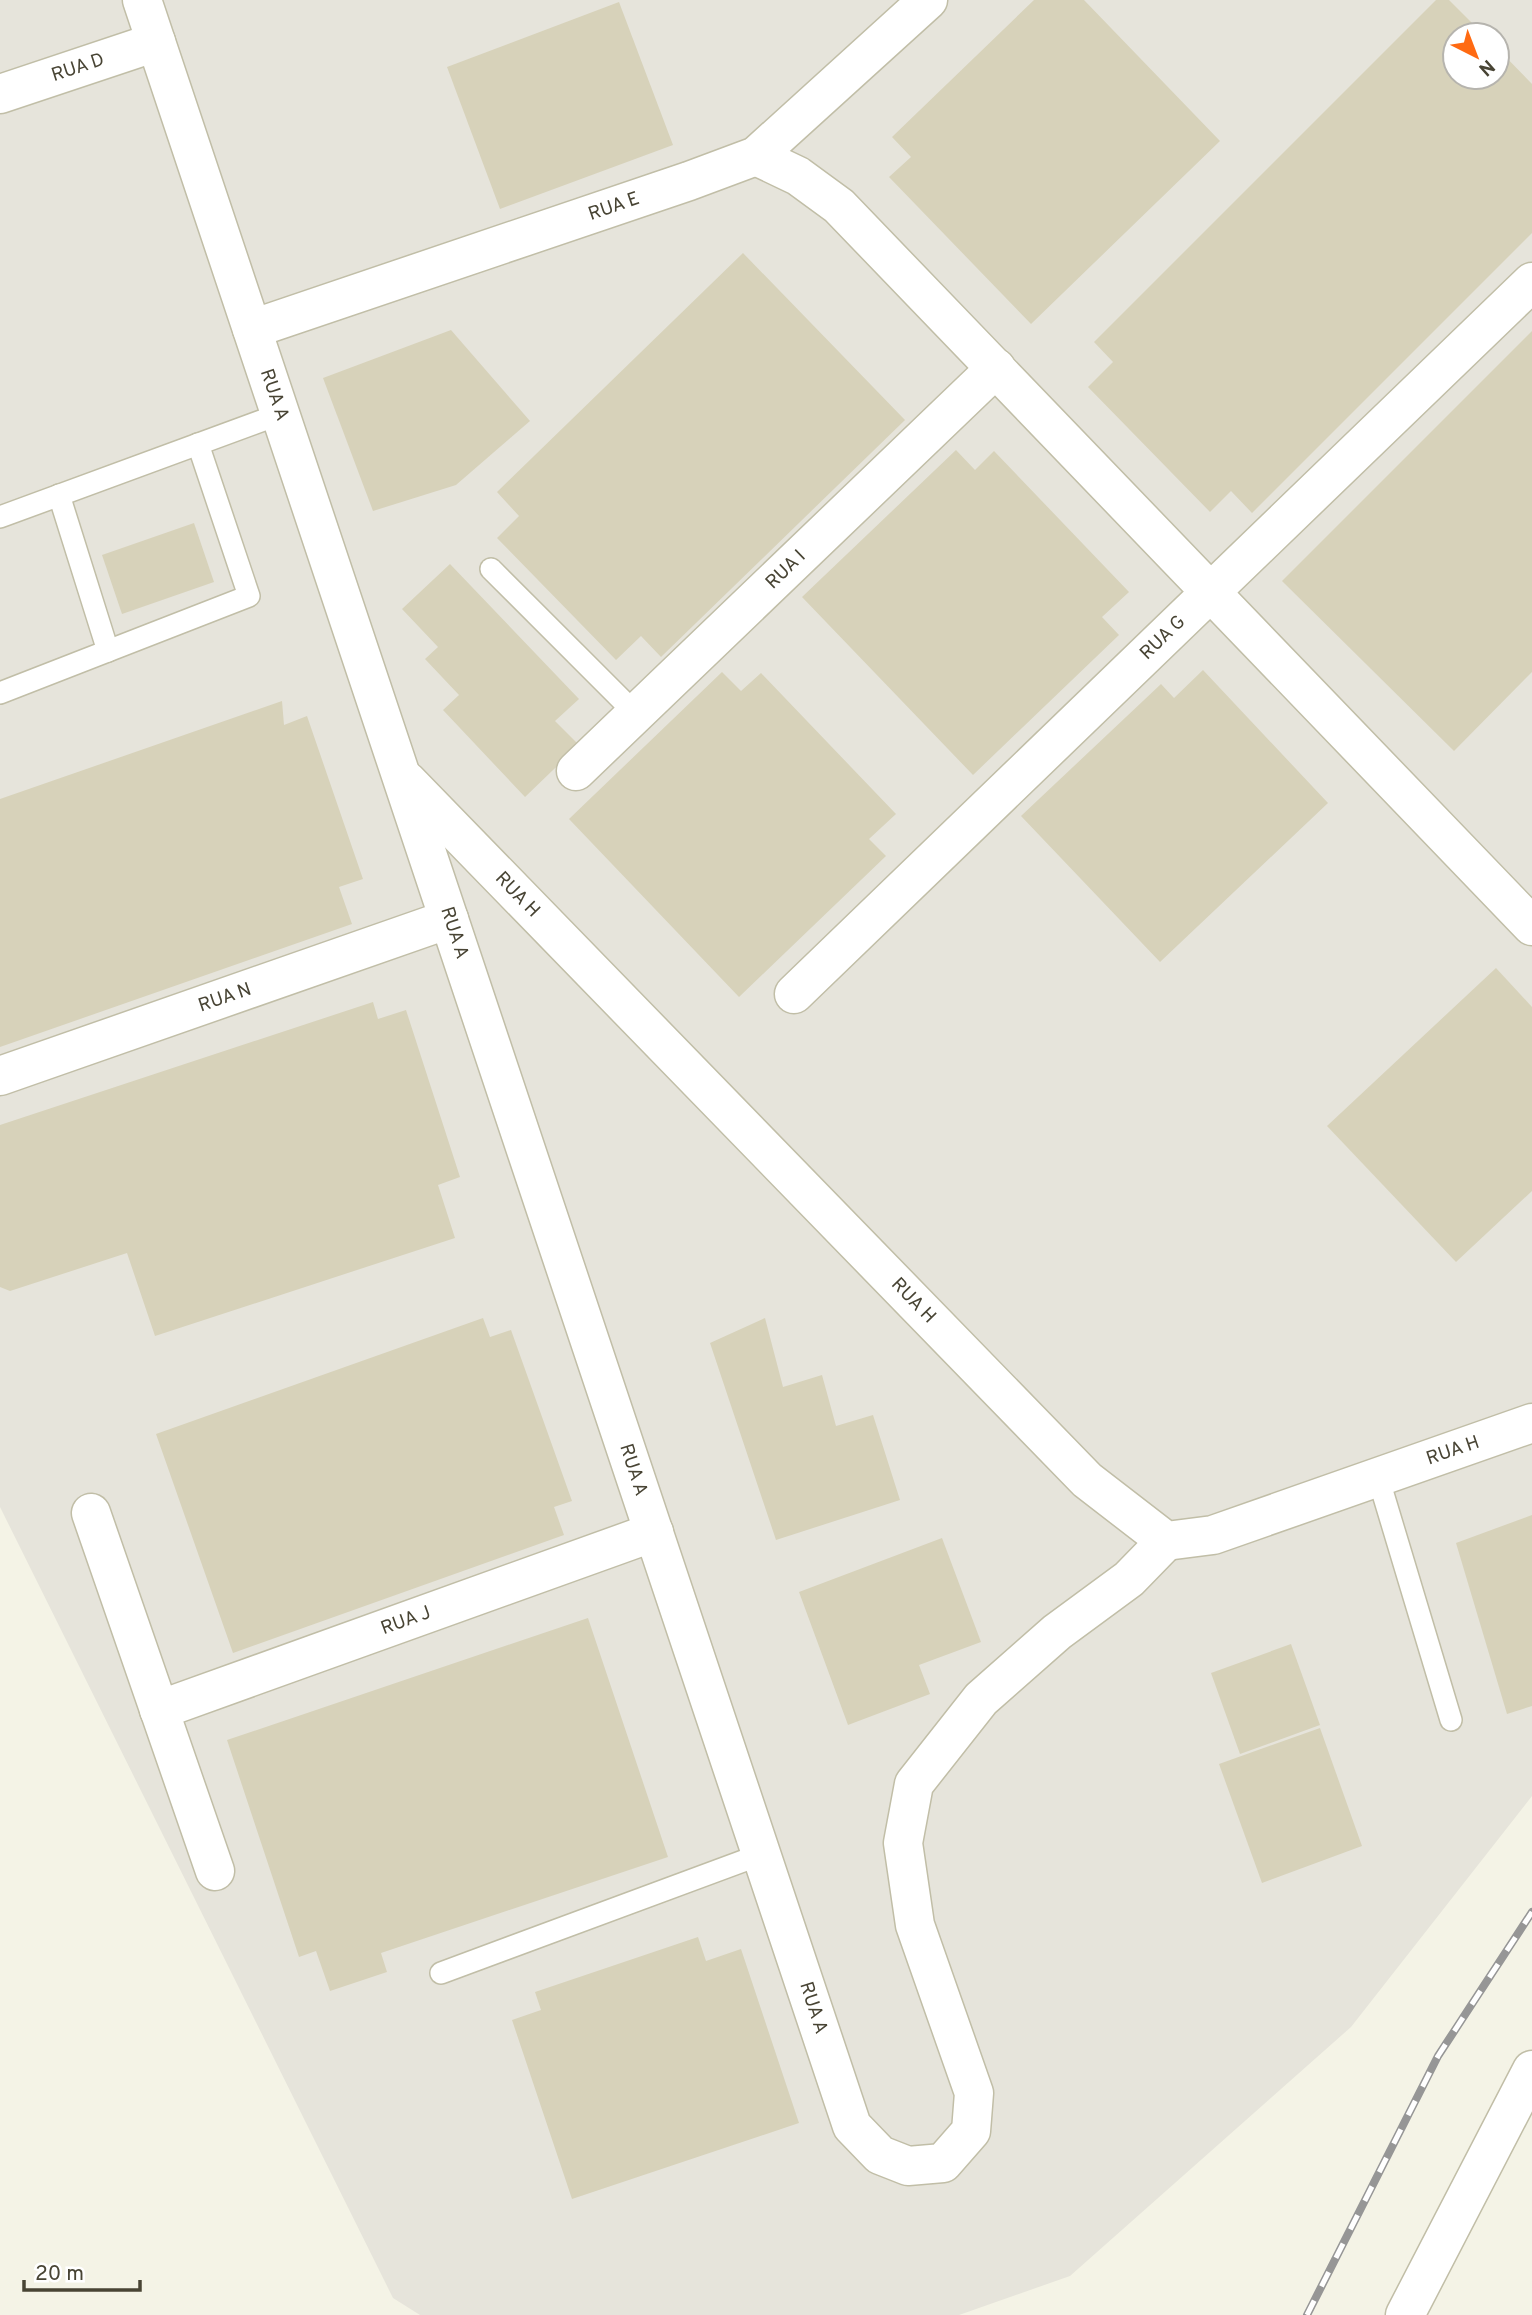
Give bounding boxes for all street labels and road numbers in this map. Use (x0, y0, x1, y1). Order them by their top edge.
street label: RUA D (48, 48, 108, 88)
street label: RUA E (585, 187, 643, 227)
street label: RUA A (254, 366, 294, 424)
street label: RUA I (761, 545, 811, 595)
street label: RUA G (1135, 610, 1191, 666)
street label: RUA H (489, 867, 545, 923)
street label: RUA A (434, 904, 474, 962)
street label: RUA N (195, 978, 255, 1018)
street label: RUA H (885, 1273, 941, 1329)
street label: RUA H (1423, 1431, 1483, 1471)
street label: RUA A (613, 1441, 653, 1499)
street label: RUA J (378, 1601, 434, 1641)
street label: RUA A (793, 1979, 833, 2037)

